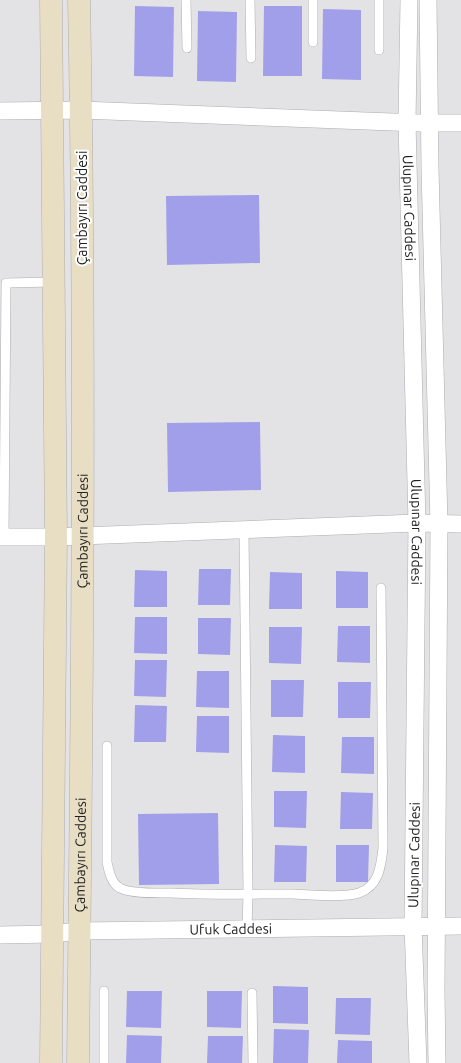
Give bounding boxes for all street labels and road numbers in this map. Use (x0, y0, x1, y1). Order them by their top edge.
street label: Çambayırı Caddesi (74, 151, 90, 265)
street label: Ulupınar Caddesi (400, 155, 418, 261)
street label: Çambayırı Caddesi (74, 474, 91, 588)
street label: Ulupınar Caddesi (408, 479, 425, 585)
street label: Çambayırı Caddesi (72, 798, 89, 913)
street label: Ulupınar Caddesi (405, 802, 423, 908)
street label: Ufuk Caddesi (189, 920, 272, 938)

